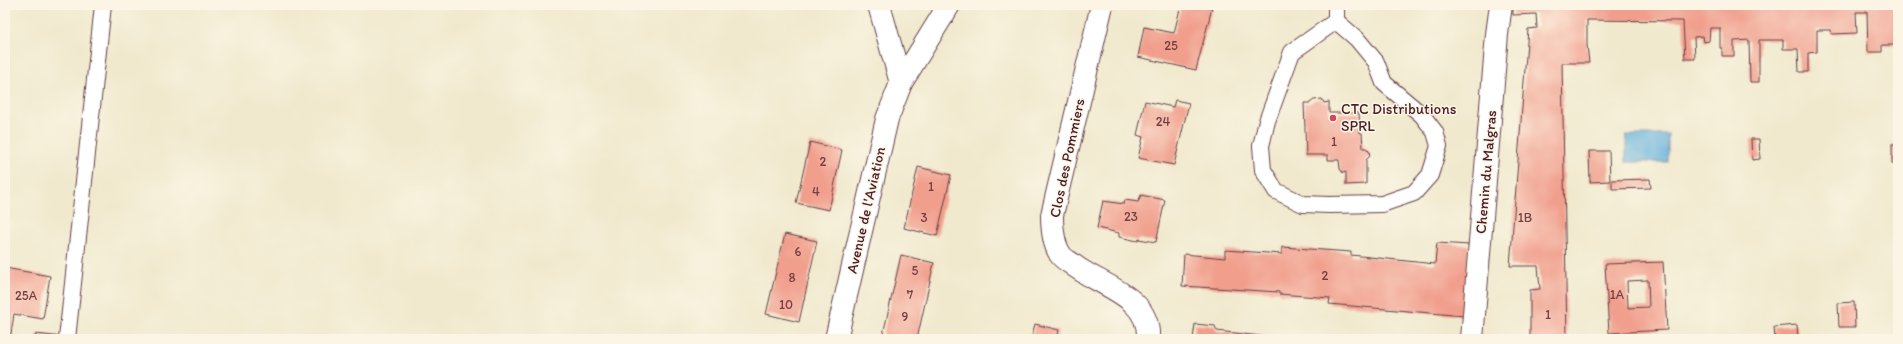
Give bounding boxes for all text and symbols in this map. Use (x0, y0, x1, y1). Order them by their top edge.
house number: 25 (1164, 38, 1178, 53)
street label: Clos des Pommiers (1046, 96, 1088, 219)
place label: CTC Distributions SPRL (1341, 100, 1457, 135)
street label: Chemin du Malgras (1472, 109, 1500, 235)
marker: CTC Distributions SPRL (1328, 113, 1338, 123)
house number: 24 (1156, 114, 1171, 129)
house number: 1 (1331, 134, 1337, 149)
street label: Avenue de l'Aviation (843, 144, 889, 275)
house number: 2 (820, 154, 827, 169)
house number: 1 (928, 179, 934, 194)
house number: 4 (812, 184, 820, 199)
house number: 23 (1124, 209, 1138, 224)
house number: 3 (920, 210, 928, 225)
house number: 1B (1518, 210, 1532, 225)
house number: 6 (795, 244, 802, 259)
house number: 5 (912, 263, 919, 278)
house number: 2 (1322, 268, 1329, 283)
house number: 8 (788, 270, 796, 285)
house number: 7 (907, 287, 914, 302)
house number: 1A (1610, 287, 1625, 302)
house number: 25A (15, 288, 38, 303)
house number: 10 (779, 297, 793, 312)
house number: 1 (1545, 307, 1551, 322)
house number: 9 (902, 309, 909, 324)

